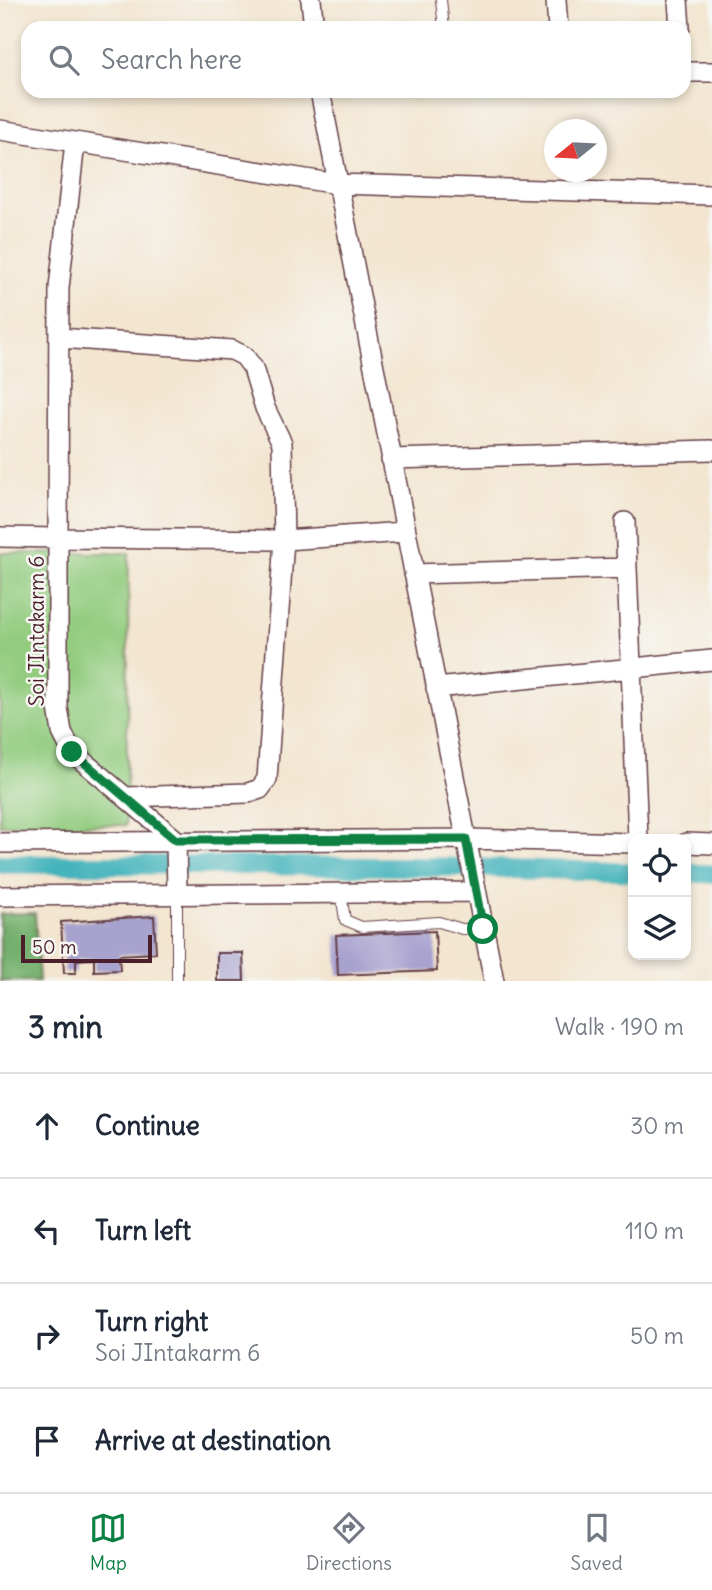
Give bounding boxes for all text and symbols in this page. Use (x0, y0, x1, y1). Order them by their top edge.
search box (21, 21, 691, 98)
icon: search (45, 41, 83, 79)
text: Search here (101, 43, 242, 76)
north arrow (544, 119, 607, 182)
street label: Soi JIntakarm 6 (23, 556, 50, 706)
route end (56, 736, 87, 767)
map controls (628, 834, 691, 960)
button: locate (628, 834, 691, 897)
button: layers (628, 897, 691, 960)
route start (467, 913, 498, 944)
scale bar (21, 932, 152, 964)
text: 50 m (32, 935, 77, 959)
text: 3 min (28, 1008, 103, 1046)
text: Walk · 190 m (555, 1012, 684, 1041)
icon: ahead (28, 1107, 66, 1145)
text: Continue (95, 1109, 200, 1142)
text: 30 m (630, 1111, 684, 1140)
icon: left (28, 1212, 66, 1250)
text: Turn left (95, 1214, 191, 1247)
text: 110 m (625, 1216, 684, 1245)
text: Turn right (95, 1305, 208, 1338)
icon: right (28, 1317, 66, 1355)
text: 50 m (630, 1321, 684, 1350)
text: Soi JIntakarm 6 (95, 1338, 260, 1367)
icon: arrive (28, 1422, 66, 1460)
text: Arrive at destination (95, 1424, 331, 1457)
tab: Map (89, 1509, 127, 1575)
tab: Directions (306, 1509, 392, 1575)
tab: Saved (571, 1509, 623, 1575)

